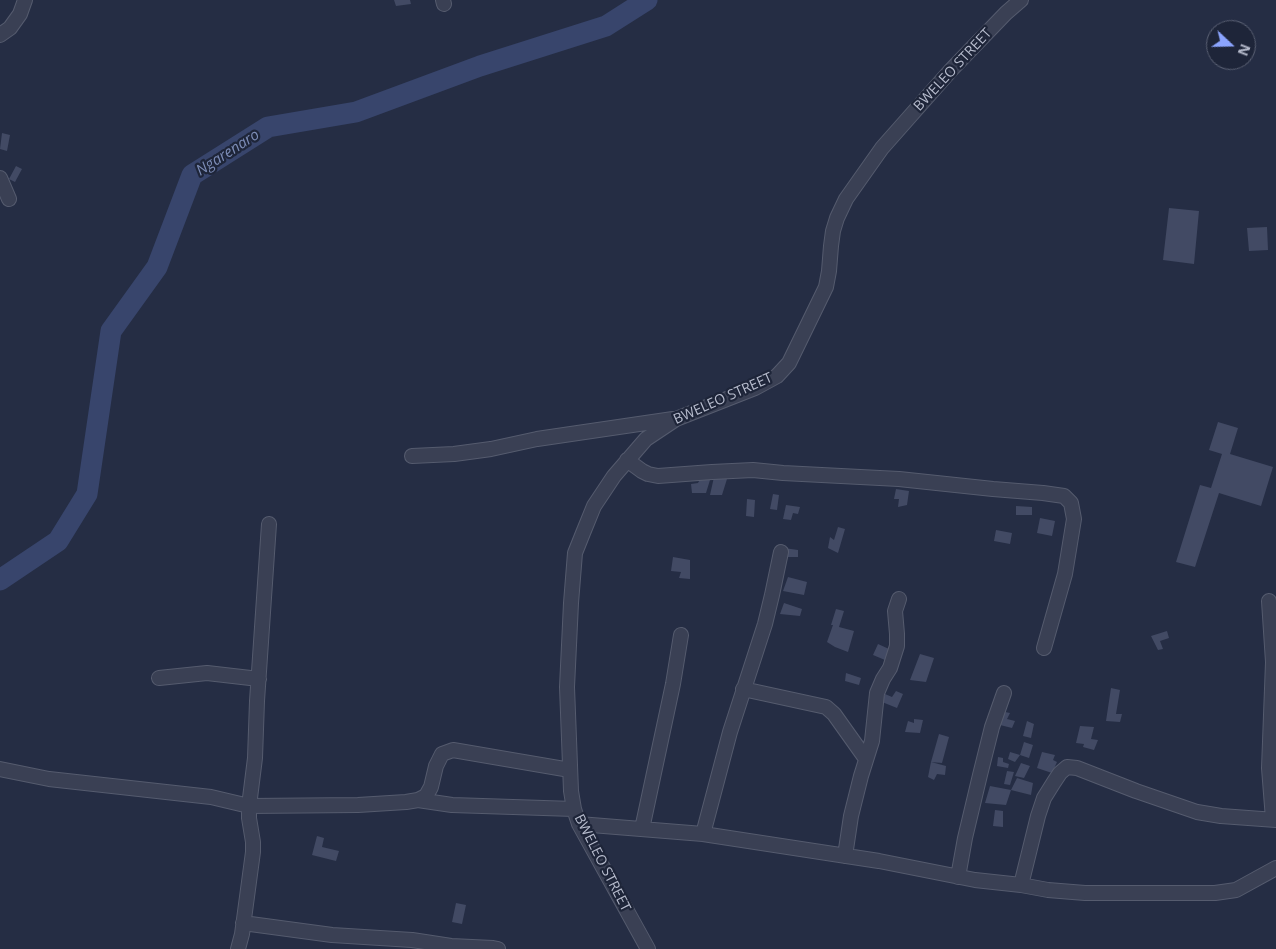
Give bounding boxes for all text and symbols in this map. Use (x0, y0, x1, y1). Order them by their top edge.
north arrow (1206, 20, 1256, 70)
street label: BWELEO STREET (910, 25, 996, 115)
text: N (1234, 41, 1255, 59)
water label: Ngarenaro (193, 126, 263, 180)
street label: BWELEO STREET (671, 370, 775, 428)
street label: BWELEO STREET (570, 812, 634, 914)

